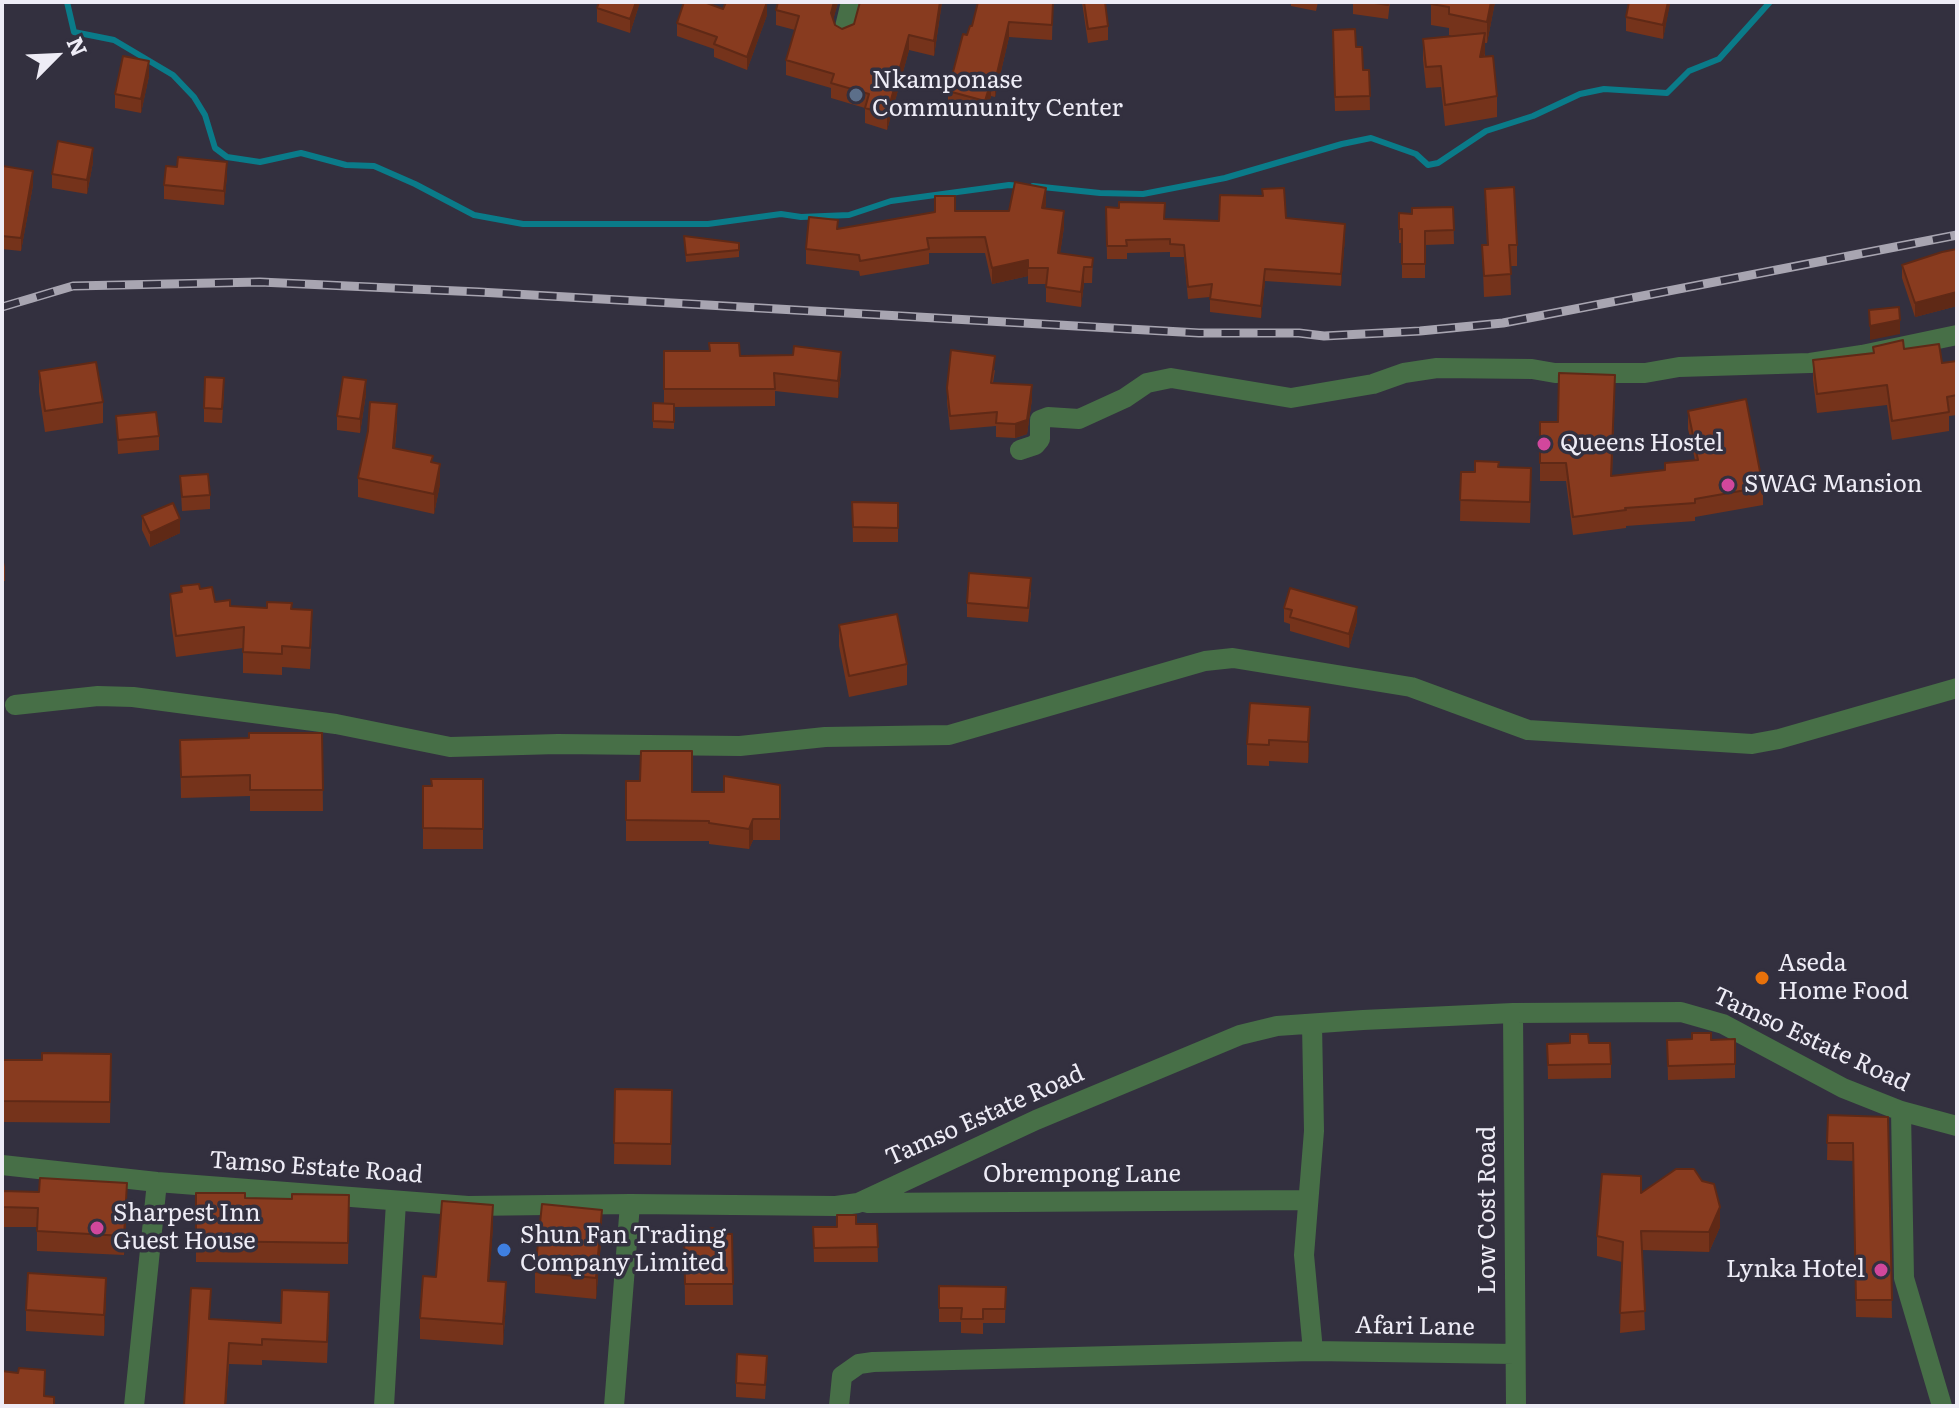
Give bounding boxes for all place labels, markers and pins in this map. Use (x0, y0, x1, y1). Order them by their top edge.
place label: Nkamponase Commununity Center (872, 67, 1123, 123)
marker: Nkamponase Commununity Center (847, 86, 865, 104)
place label: Queens Hostel (1560, 430, 1723, 458)
marker: Queens Hostel (1535, 435, 1553, 453)
place label: SWAG Mansion (1744, 471, 1922, 499)
marker: SWAG Mansion (1719, 476, 1737, 494)
place label: Aseda Home Food (1778, 950, 1909, 1006)
marker: Aseda Home Food (1753, 969, 1771, 987)
place label: Sharpest Inn Guest House (113, 1200, 261, 1256)
marker: Sharpest Inn Guest House (88, 1219, 106, 1237)
place label: Shun Fan Trading Company Limited (520, 1222, 726, 1278)
marker: Shun Fan Trading Company Limited (495, 1241, 513, 1259)
place label: Lynka Hotel (1726, 1256, 1865, 1284)
marker: Lynka Hotel (1872, 1261, 1890, 1279)

